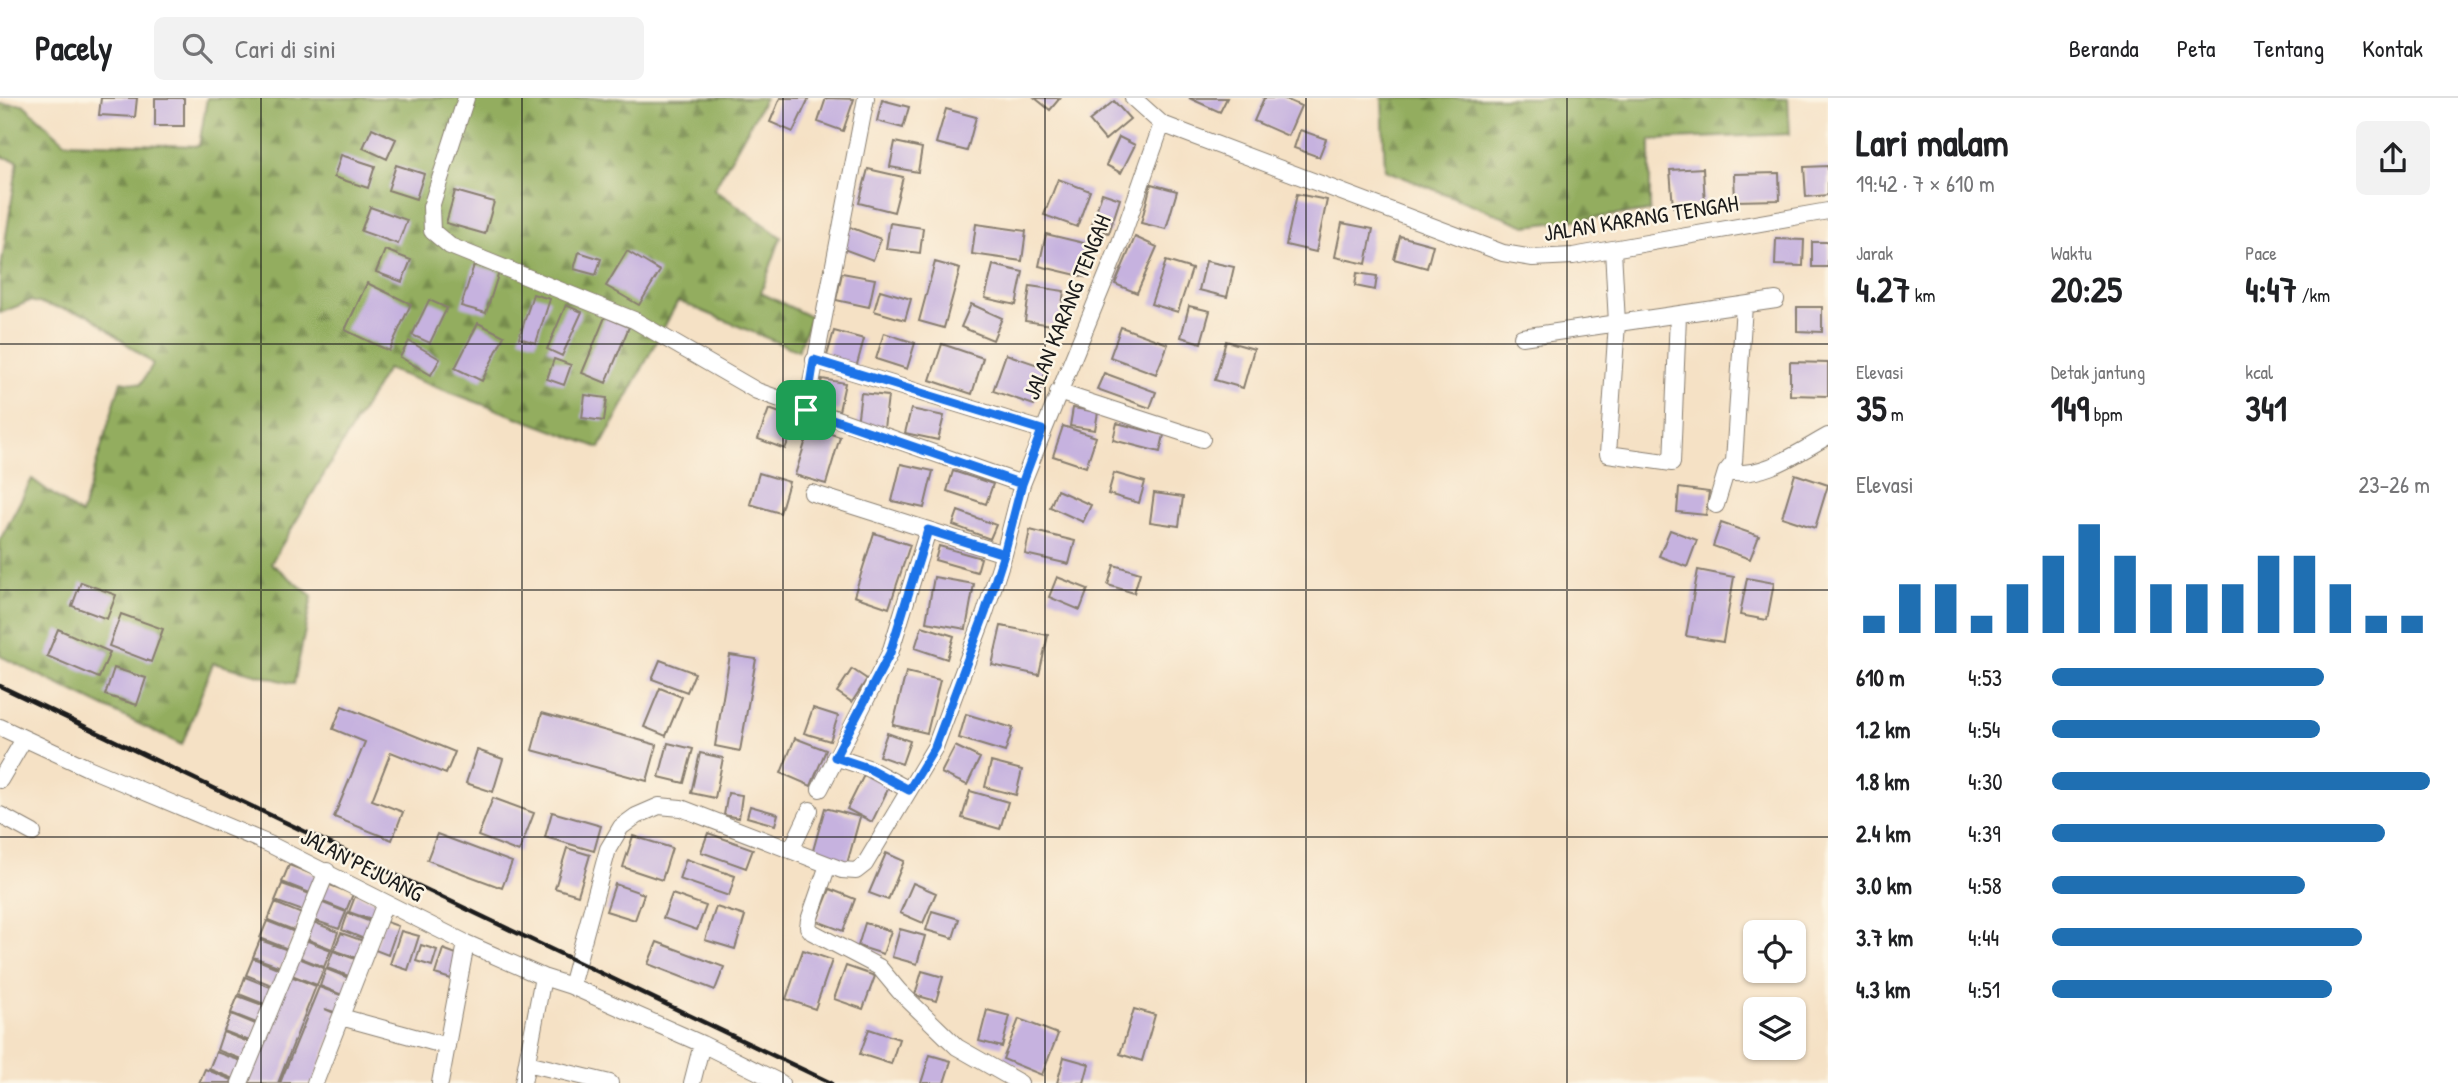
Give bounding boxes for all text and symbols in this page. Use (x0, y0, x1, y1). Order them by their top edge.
search box (154, 17, 644, 80)
text: Pacely (35, 26, 112, 70)
icon: search (178, 29, 216, 67)
text: Cari di sini (234, 31, 336, 66)
text: Beranda (2069, 32, 2139, 64)
text: Peta (2177, 32, 2215, 64)
text: Tentang (2253, 32, 2324, 64)
text: Kontak (2362, 32, 2423, 64)
text: Lari malam (1856, 116, 2009, 168)
button: share (2356, 121, 2430, 195)
text: 19:42 · 7 × 610 m (1856, 168, 1995, 199)
street label: JALAN KARANG TENGAH (1541, 187, 1741, 248)
street label: JALAN KARANG TENGAH (1015, 210, 1118, 404)
text: Jarak (1856, 240, 1893, 266)
text: Waktu (2051, 240, 2092, 266)
text: Pace (2245, 240, 2277, 266)
text: 4.27 (1856, 266, 1910, 313)
text: 20:25 (2051, 266, 2122, 313)
text: 4:47 (2245, 266, 2297, 313)
text: km (1910, 282, 1936, 308)
text: /km (2297, 282, 2330, 308)
text: Elevasi (1856, 359, 1904, 385)
text: Detak jantung (2051, 359, 2145, 385)
text: kcal (2245, 359, 2273, 385)
pin (776, 380, 836, 440)
text: 35 (1856, 385, 1887, 432)
text: 149 (2051, 385, 2089, 432)
text: 341 (2245, 385, 2287, 432)
icon: arrive (787, 391, 825, 429)
text: m (1887, 401, 1904, 427)
text: bpm (2089, 401, 2123, 427)
text: Elevasi (1856, 469, 1914, 500)
text: 23–26 m (2358, 469, 2430, 500)
text: 610 m (1856, 662, 1905, 693)
text: 4:53 (1968, 662, 2002, 693)
text: 1.2 km (1856, 714, 1911, 745)
text: 4:54 (1968, 714, 2000, 745)
text: 1.8 km (1856, 766, 1910, 797)
text: 4:30 (1968, 766, 2003, 797)
text: 2.4 km (1856, 818, 1911, 849)
text: 4:39 (1968, 818, 2001, 849)
street label: JALAN PEJUANG (296, 820, 429, 909)
text: 3.0 km (1856, 870, 1912, 901)
text: 4:58 (1968, 870, 2002, 901)
map controls (1743, 920, 1806, 1060)
button: locate (1743, 920, 1806, 983)
text: 3.7 km (1856, 922, 1913, 953)
text: 4:44 (1968, 922, 1999, 953)
text: 4.3 km (1856, 974, 1910, 1005)
text: 4:51 (1968, 974, 2000, 1005)
button: layers (1743, 997, 1806, 1060)

